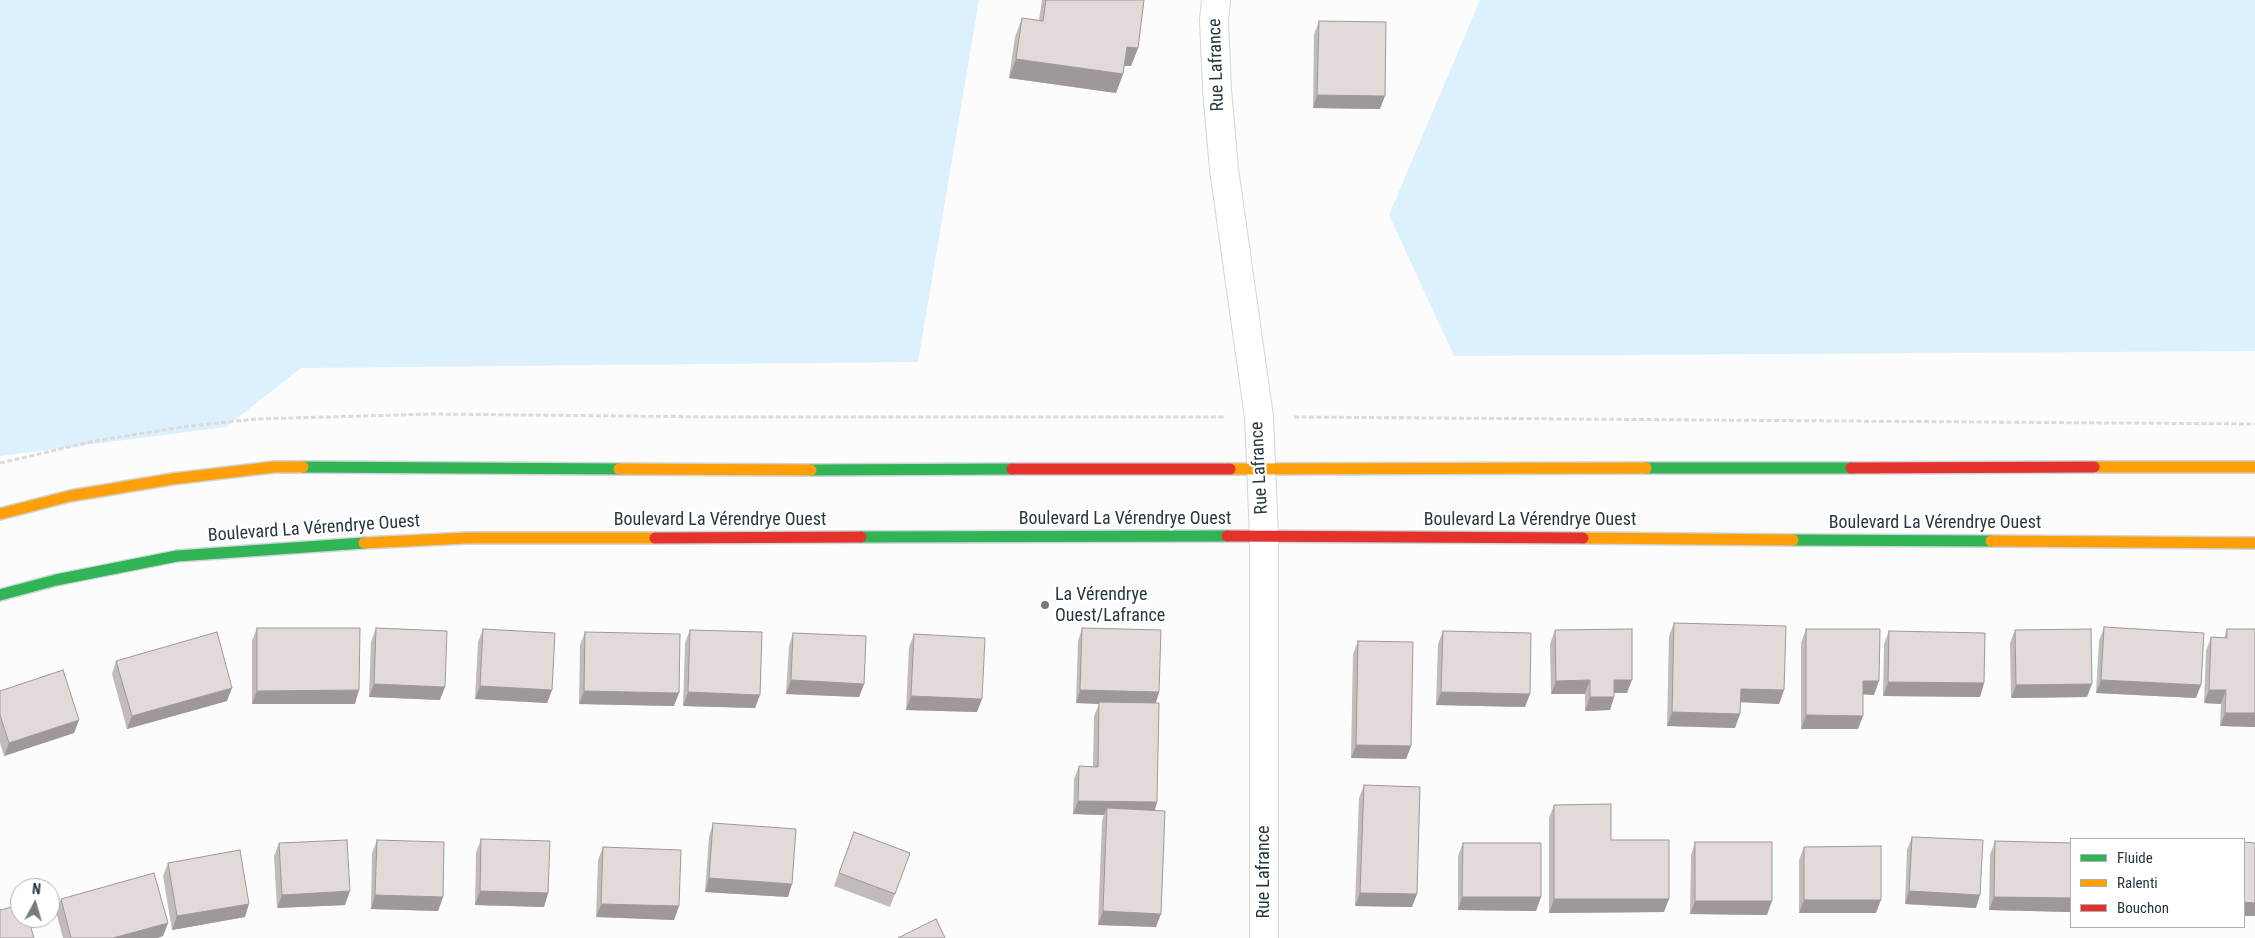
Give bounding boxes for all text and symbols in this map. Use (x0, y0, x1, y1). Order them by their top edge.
street label: Rue Lafrance (1205, 18, 1229, 112)
street label: Rue Lafrance (1247, 421, 1273, 515)
street label: Boulevard La Vérendrye Ouest (1019, 508, 1231, 530)
street label: Boulevard La Vérendrye Ouest (614, 509, 826, 531)
street label: Boulevard La Vérendrye Ouest (1424, 509, 1636, 531)
street label: Boulevard La Vérendrye Ouest (207, 511, 421, 547)
street label: Boulevard La Vérendrye Ouest (1829, 512, 2041, 534)
place label: La Vérendrye Ouest/Lafrance (1055, 584, 1165, 626)
marker: La Vérendrye Ouest/Lafrance (1039, 599, 1051, 611)
street label: Rue Lafrance (1253, 826, 1275, 918)
legend (2070, 838, 2245, 928)
text: Fluide (2117, 849, 2153, 867)
text: Ralenti (2117, 874, 2158, 892)
north arrow (10, 878, 60, 928)
text: N (31, 881, 42, 897)
text: Bouchon (2117, 899, 2169, 917)

